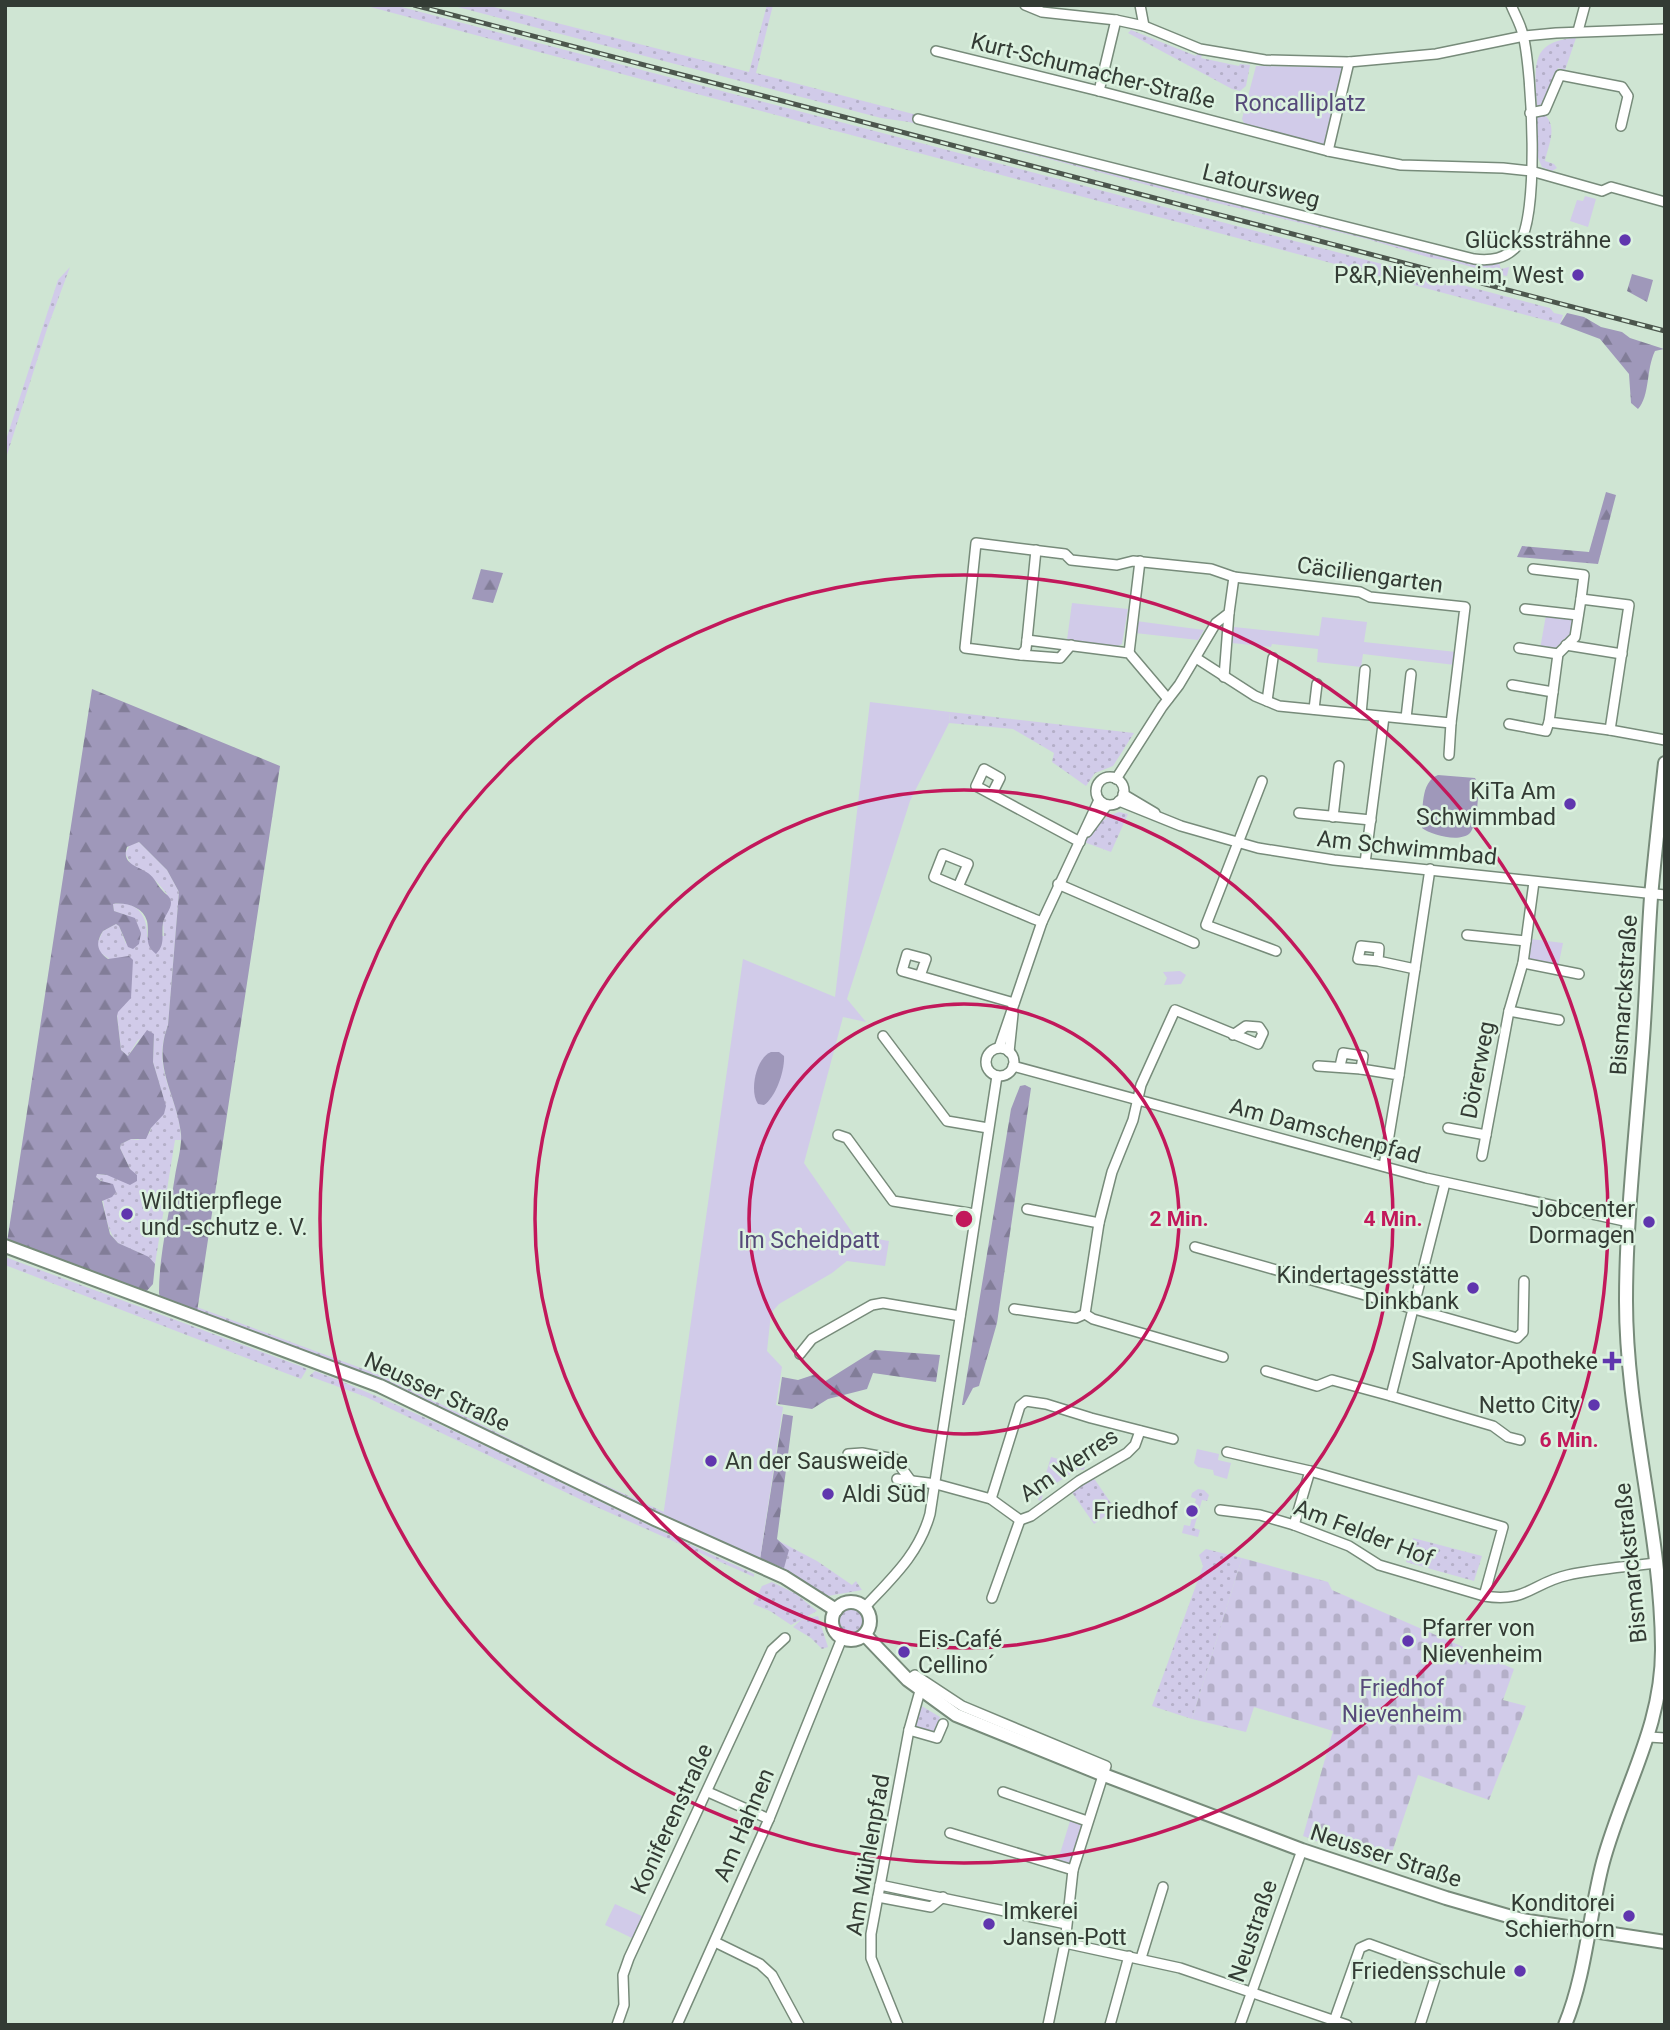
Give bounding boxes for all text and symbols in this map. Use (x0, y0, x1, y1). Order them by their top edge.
street label: Kurt-Schumacher-Straße (968, 28, 1218, 114)
park label: Roncalliplatz (1234, 90, 1366, 117)
street label: Latoursweg (1199, 158, 1323, 214)
place label: Glückssträhne (1465, 227, 1611, 254)
marker: Glückssträhne (1617, 232, 1633, 248)
place label: P&R,Nievenheim, West (1334, 262, 1564, 289)
marker: P&R,Nievenheim, West (1570, 267, 1586, 283)
street label: Cäciliengarten (1295, 551, 1445, 599)
place label: KiTa Am Schwimmbad (1416, 778, 1556, 831)
marker: KiTa Am Schwimmbad (1562, 796, 1578, 812)
street label: Am Schwimmbad (1316, 825, 1498, 871)
street label: Bismarckstraße (1605, 914, 1643, 1076)
street label: Dörerweg (1455, 1019, 1501, 1121)
street label: Am Damschenpfad (1227, 1093, 1423, 1169)
place label: Wildtierpflege und -schutz e. V. (141, 1188, 307, 1241)
place label: Jobcenter Dormagen (1529, 1196, 1635, 1249)
marker: Wildtierpflege und -schutz e. V. (119, 1206, 135, 1222)
centre of rings (952, 1207, 976, 1231)
text: 2 Min. (1149, 1207, 1209, 1231)
text: 4 Min. (1363, 1207, 1423, 1231)
marker: Jobcenter Dormagen (1641, 1214, 1657, 1230)
park label: Im Scheidpatt (738, 1227, 880, 1254)
place label: Kindertagesstätte Dinkbank (1277, 1262, 1459, 1315)
marker: Kindertagesstätte Dinkbank (1465, 1280, 1481, 1296)
street label: Neusser Straße (360, 1346, 514, 1438)
place label: Salvator-Apotheke (1411, 1348, 1598, 1375)
marker: Salvator-Apotheke (1604, 1353, 1620, 1369)
place label: Netto City (1479, 1392, 1580, 1419)
marker: Netto City (1586, 1397, 1602, 1413)
street label: Am Werres (1015, 1422, 1123, 1508)
text: 6 Min. (1539, 1428, 1599, 1452)
place label: An der Sausweide (725, 1448, 908, 1475)
marker: An der Sausweide (703, 1453, 719, 1469)
place label: Aldi Süd (842, 1481, 926, 1508)
street label: Bismarckstraße (1609, 1482, 1653, 1644)
marker: Aldi Süd (820, 1486, 836, 1502)
street label: Am Felder Hof (1290, 1494, 1439, 1572)
place label: Friedhof (1093, 1498, 1179, 1525)
marker: Friedhof (1184, 1503, 1200, 1519)
place label: Pfarrer von Nievenheim (1422, 1615, 1543, 1668)
place label: Eis-Café Cellino´ (918, 1626, 1002, 1679)
marker: Pfarrer von Nievenheim (1400, 1633, 1416, 1649)
marker: Eis-Café Cellino´ (896, 1644, 912, 1660)
park label: Friedhof Nievenheim (1342, 1675, 1462, 1728)
street label: Koniferenstraße (625, 1739, 719, 1899)
street label: Am Hahnen (708, 1764, 780, 1886)
street label: Am Mühlenpfad (841, 1772, 895, 1938)
street label: Neusser Straße (1307, 1819, 1465, 1893)
street label: Neustraße (1223, 1876, 1283, 1986)
place label: Konditorei Schierhorn (1505, 1890, 1615, 1943)
place label: Imkerei Jansen-Pott (1003, 1898, 1127, 1951)
marker: Konditorei Schierhorn (1621, 1908, 1637, 1924)
marker: Imkerei Jansen-Pott (981, 1916, 997, 1932)
place label: Friedensschule (1351, 1958, 1506, 1985)
marker: Friedensschule (1512, 1963, 1528, 1979)

